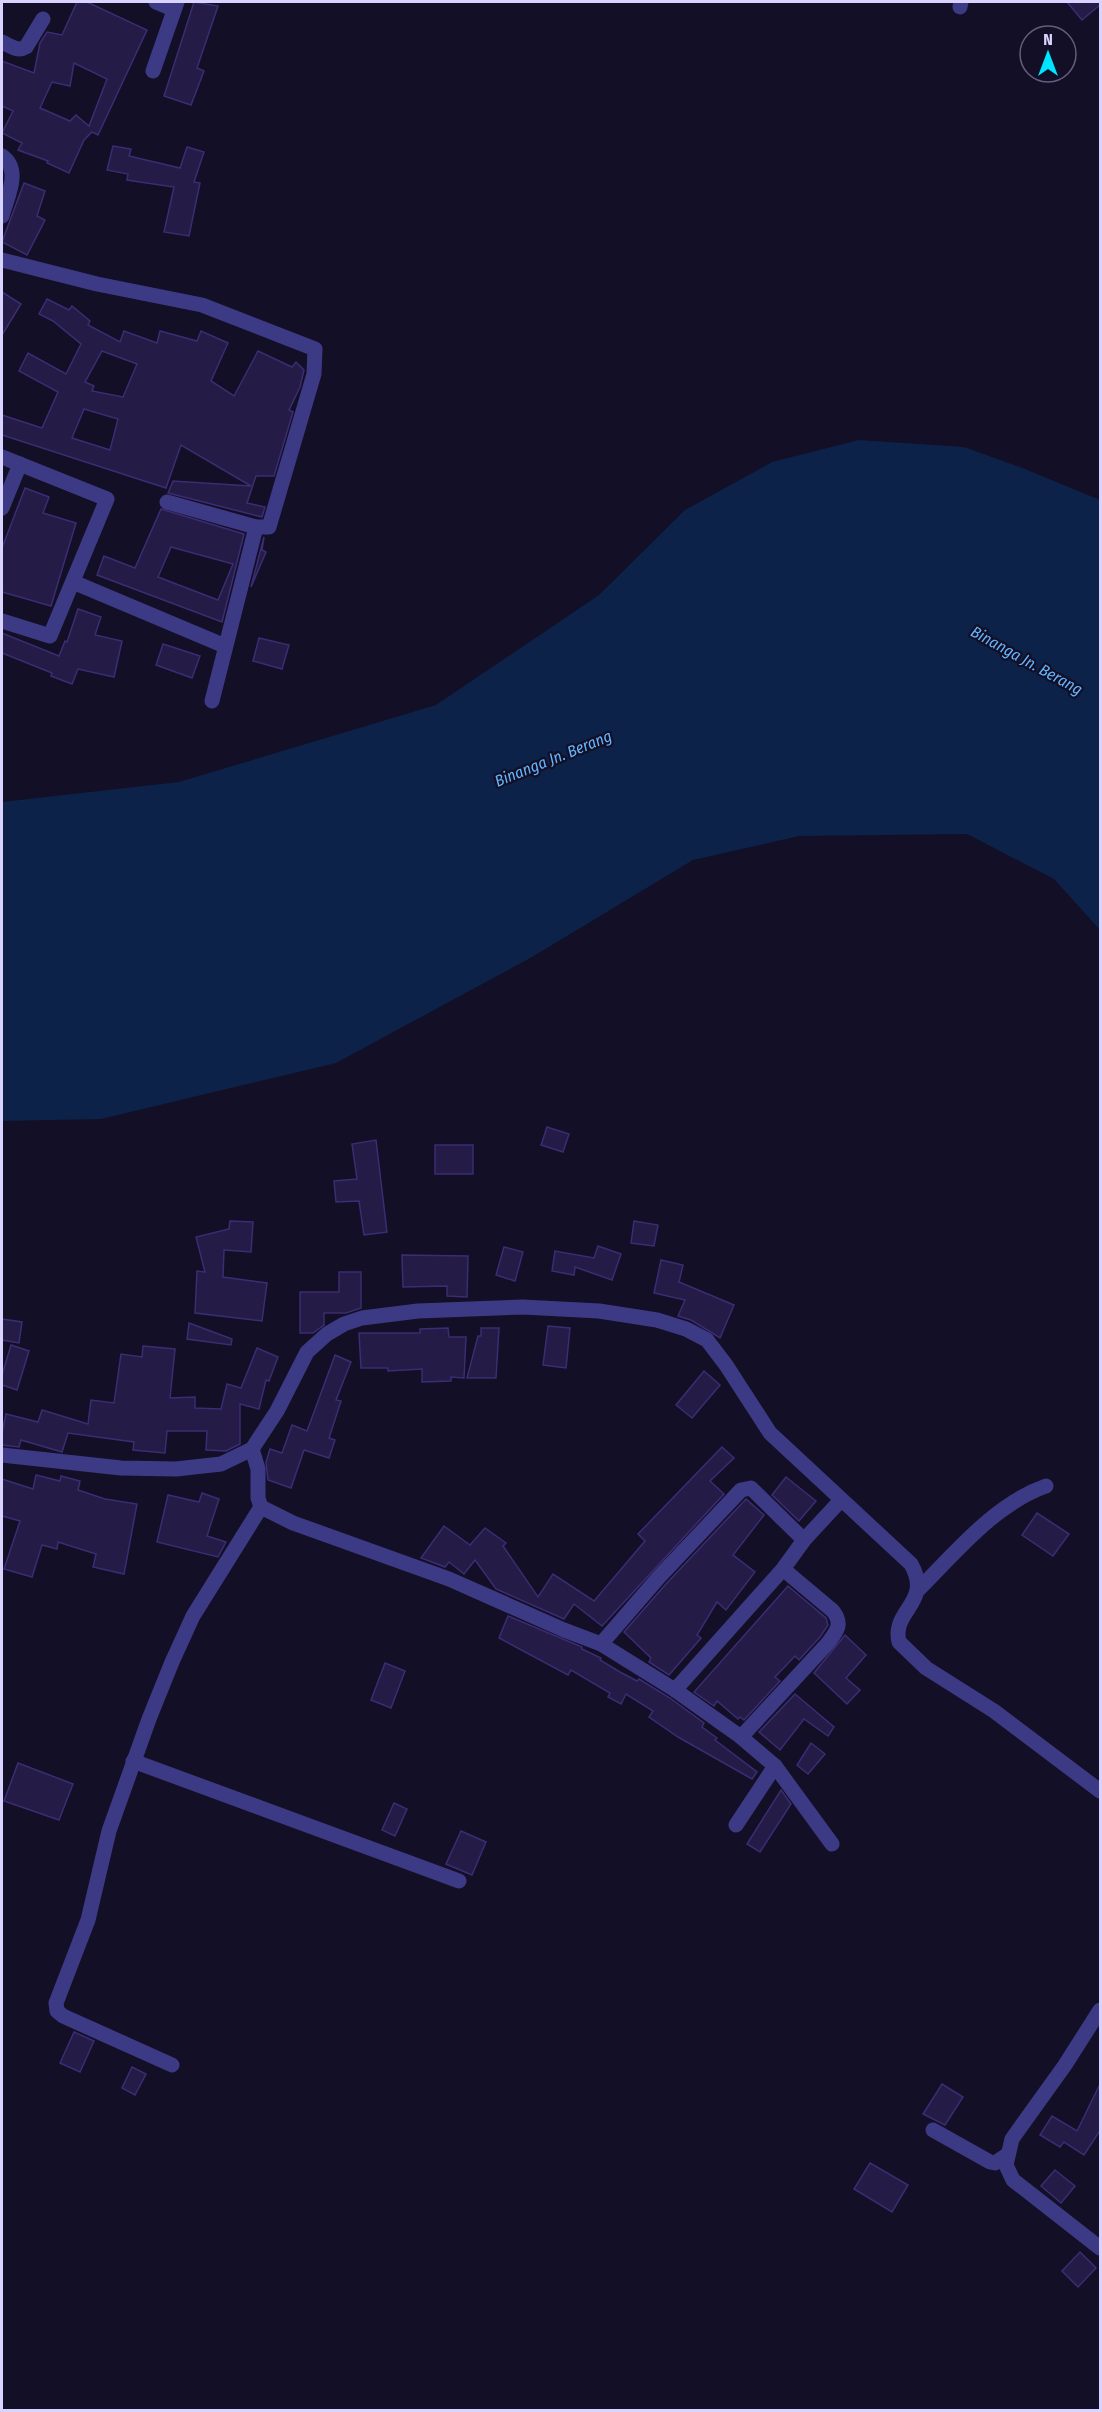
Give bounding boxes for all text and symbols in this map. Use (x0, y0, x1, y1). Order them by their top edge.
north arrow (1018, 24, 1078, 84)
text: N (1043, 30, 1053, 49)
water label: Binanga Jn. Berang (968, 622, 1086, 699)
water label: Binanga Jn. Berang (492, 726, 615, 791)

